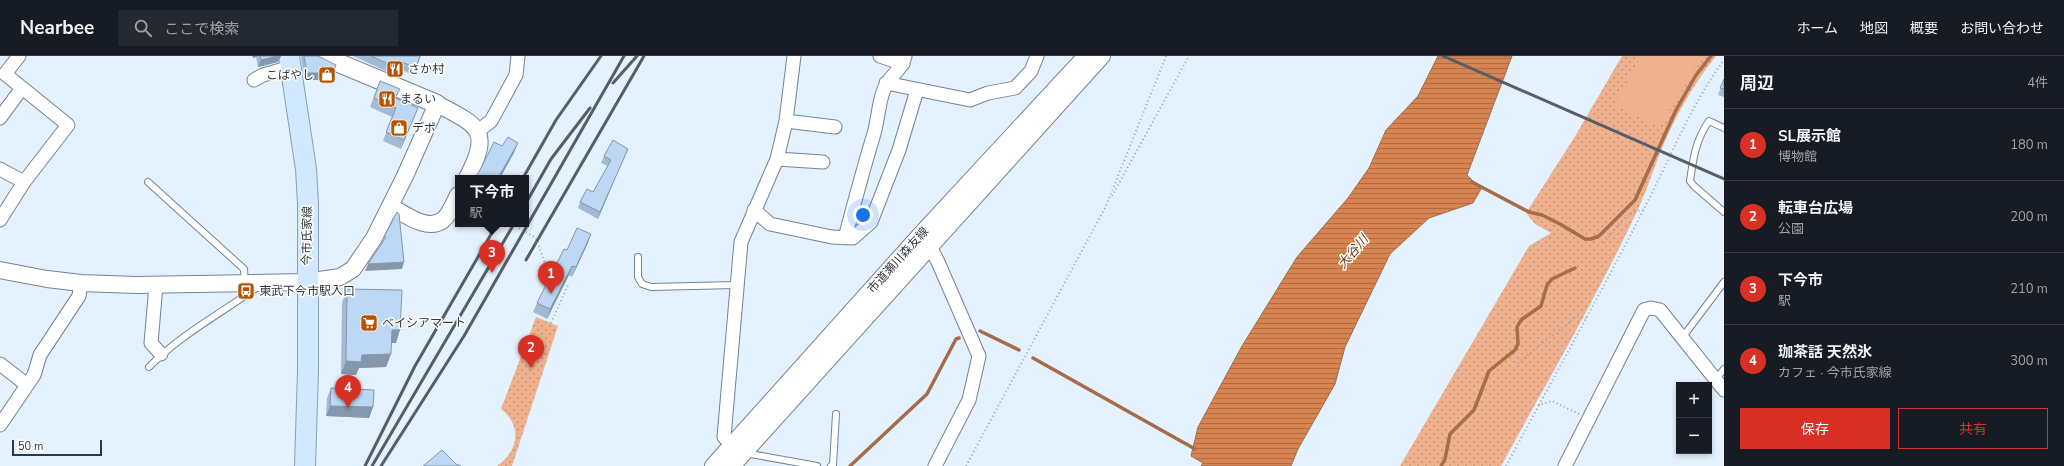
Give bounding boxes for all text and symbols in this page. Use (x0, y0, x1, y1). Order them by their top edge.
search box (118, 10, 398, 46)
text: Nearbee (20, 15, 94, 41)
icon: search (132, 17, 154, 39)
text: ここで検索 (164, 19, 239, 39)
text: ホーム (1796, 19, 1838, 38)
text: 地図 (1860, 19, 1888, 38)
text: 概要 (1910, 19, 1938, 38)
text: お問い合わせ (1960, 19, 2044, 38)
restaurant icon: さか村 (385, 59, 405, 79)
place label: さか村 (408, 61, 445, 77)
shop icon: こばやし (317, 65, 337, 85)
place label: こばやし (266, 67, 314, 83)
text: 周辺 (1740, 72, 1774, 95)
text: 4件 (2027, 74, 2048, 92)
restaurant icon: まるい (377, 89, 397, 109)
place label: まるい (400, 91, 436, 107)
shop icon: デポ (389, 118, 409, 138)
place label: デポ (412, 120, 436, 136)
text: SL展示館 (1778, 126, 1841, 146)
text: 1 (1749, 136, 1757, 154)
text: 180 m (2010, 136, 2048, 154)
text: 博物館 (1778, 148, 1817, 166)
popup (455, 175, 529, 227)
text: 下今市 (469, 182, 515, 202)
text: 転車台広場 (1778, 198, 1853, 218)
text: 駅 (469, 204, 483, 222)
your location (853, 205, 873, 225)
street label: 今市氏家線 (298, 206, 316, 266)
text: 2 (1749, 208, 1757, 226)
text: 200 m (2010, 208, 2048, 226)
text: 公園 (1778, 220, 1804, 238)
street label: 市道瀬川森友線 (864, 223, 932, 297)
water label: 大谷川 (1334, 230, 1374, 273)
pin: 3 (479, 240, 505, 273)
pin: 1 (538, 261, 564, 294)
text: 下今市 (1778, 270, 1823, 290)
text: 3 (1749, 280, 1757, 298)
text: 210 m (2010, 280, 2048, 298)
bus stop icon: 東武下今市駅入口 (236, 281, 256, 301)
place label: 東武下今市駅入口 (259, 283, 355, 299)
text: 駅 (1778, 292, 1791, 310)
supermarket icon: ベイシアマート (359, 313, 379, 333)
place label: ベイシアマート (382, 315, 466, 331)
pin: 2 (518, 335, 544, 368)
text: 珈茶話 天然氷 (1778, 342, 1872, 362)
text: 4 (1749, 352, 1757, 370)
text: 300 m (2010, 352, 2048, 370)
text: カフェ · 今市氏家線 (1778, 364, 1892, 382)
pin: 4 (335, 375, 361, 408)
map controls (1676, 382, 1712, 454)
button: + (1676, 382, 1712, 418)
button: 保存 (1740, 408, 1890, 449)
button: 共有 (1898, 408, 2048, 449)
button: − (1676, 418, 1712, 454)
scale bar (12, 438, 102, 457)
text: 50 m (18, 439, 43, 454)

